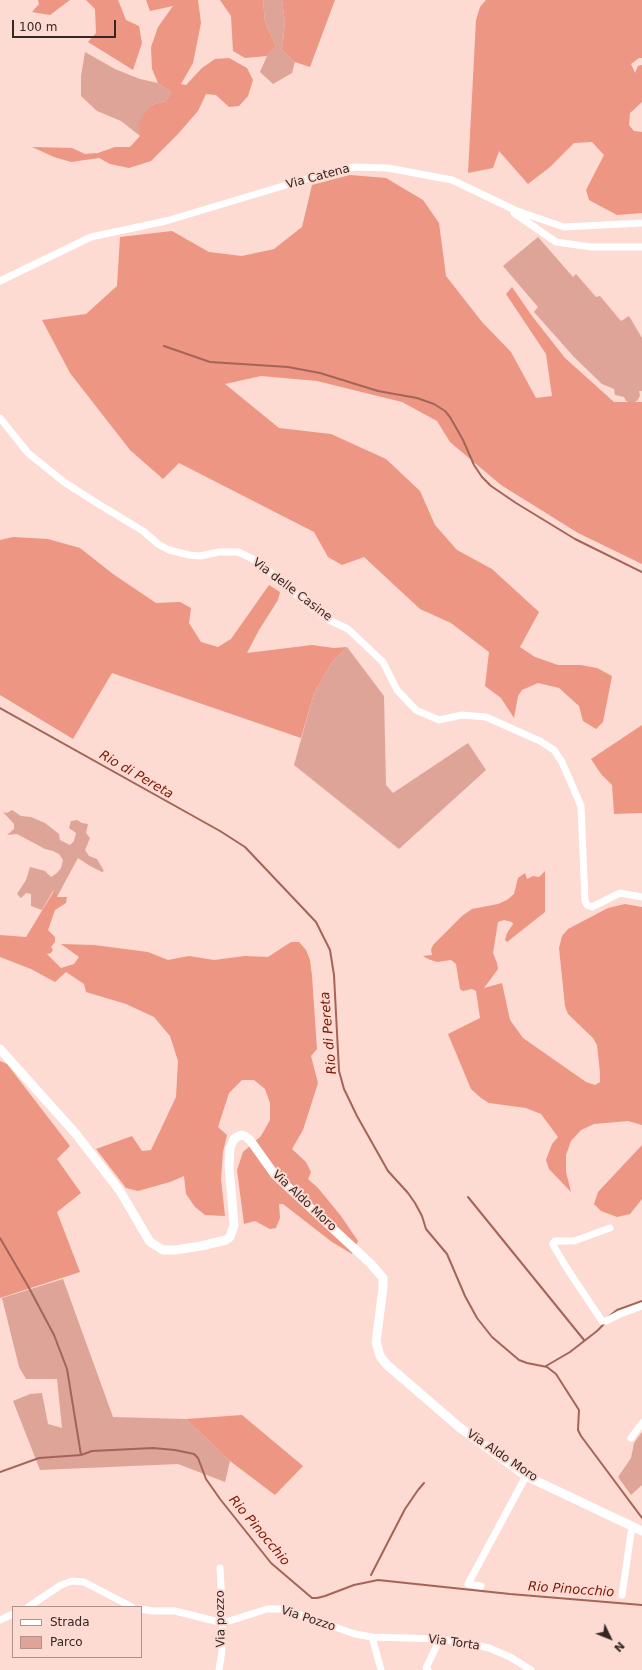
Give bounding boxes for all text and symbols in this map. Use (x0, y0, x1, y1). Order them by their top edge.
scale bar (14, 12, 118, 38)
text: 100 m (19, 20, 57, 34)
street label: Via Catena (285, 162, 351, 192)
street label: Via delle Casine (249, 555, 335, 625)
water label: Rio di Pereta (96, 748, 176, 802)
water label: Rio di Pereta (318, 991, 340, 1075)
street label: Via Aldo Moro (269, 1168, 339, 1234)
street label: Via Aldo Moro (464, 1427, 540, 1485)
water label: Rio Pinocchio (225, 1493, 293, 1569)
water label: Rio Pinocchio (527, 1579, 615, 1601)
street label: Via pozzo (213, 1590, 229, 1648)
street label: Via Pozzo (279, 1603, 337, 1635)
legend (12, 1606, 142, 1658)
text: Strada (50, 1615, 90, 1629)
north arrow (590, 1618, 630, 1658)
street label: Via Torta (427, 1632, 481, 1654)
text: Parco (50, 1635, 83, 1649)
text: N (611, 1639, 627, 1654)

